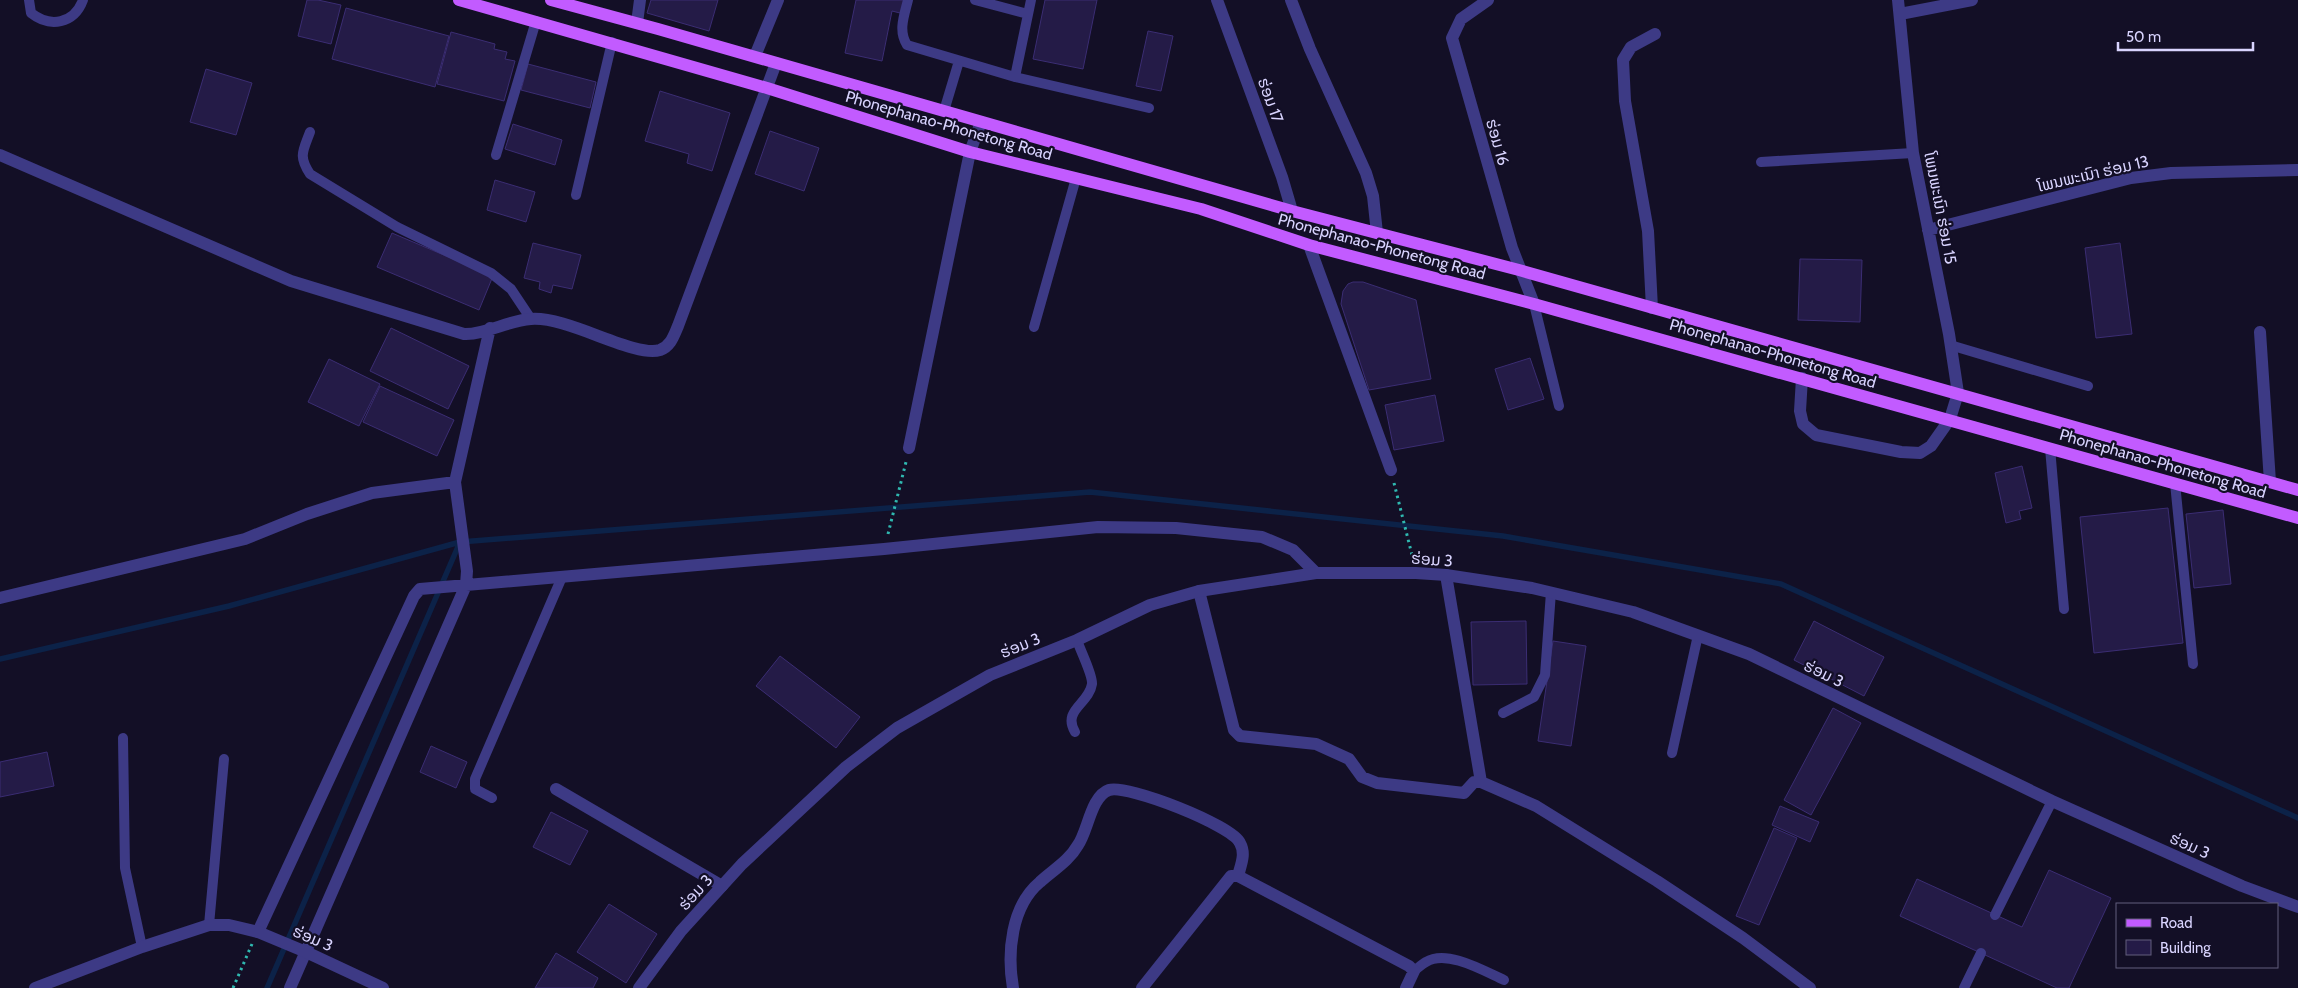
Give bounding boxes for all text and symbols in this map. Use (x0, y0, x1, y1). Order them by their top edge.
scale bar (2118, 20, 2253, 52)
text: 50 m (2126, 28, 2161, 46)
street label: ຮ່ອມ 17 (1254, 75, 1287, 125)
street label: Phonephanao-Phonetong Road (843, 87, 1054, 164)
street label: ຮ່ອມ 16 (1482, 117, 1513, 168)
street label: ໂພນພະເນົາ ຮ່ອມ 15 (1920, 149, 1961, 266)
street label: ໂພນພະເນົາ ຮ່ອມ 13 (2035, 151, 2151, 196)
street label: Phonephanao-Phonetong Road (1276, 210, 1488, 283)
street label: Phonephanao-Phonetong Road (1667, 315, 1878, 392)
street label: Phonephanao-Phonetong Road (2057, 425, 2268, 502)
street label: ຮ່ອມ 3 (1410, 549, 1453, 570)
street label: ຮ່ອມ 3 (997, 629, 1043, 662)
street label: ຮ່ອມ 3 (1801, 656, 1847, 691)
street label: ຮ່ອມ 3 (2167, 828, 2213, 863)
street label: ຮ່ອມ 3 (674, 870, 716, 914)
legend (2116, 903, 2278, 968)
text: Road (2160, 914, 2193, 932)
street label: ຮ່ອມ 3 (290, 922, 336, 955)
text: Building (2160, 939, 2211, 957)

